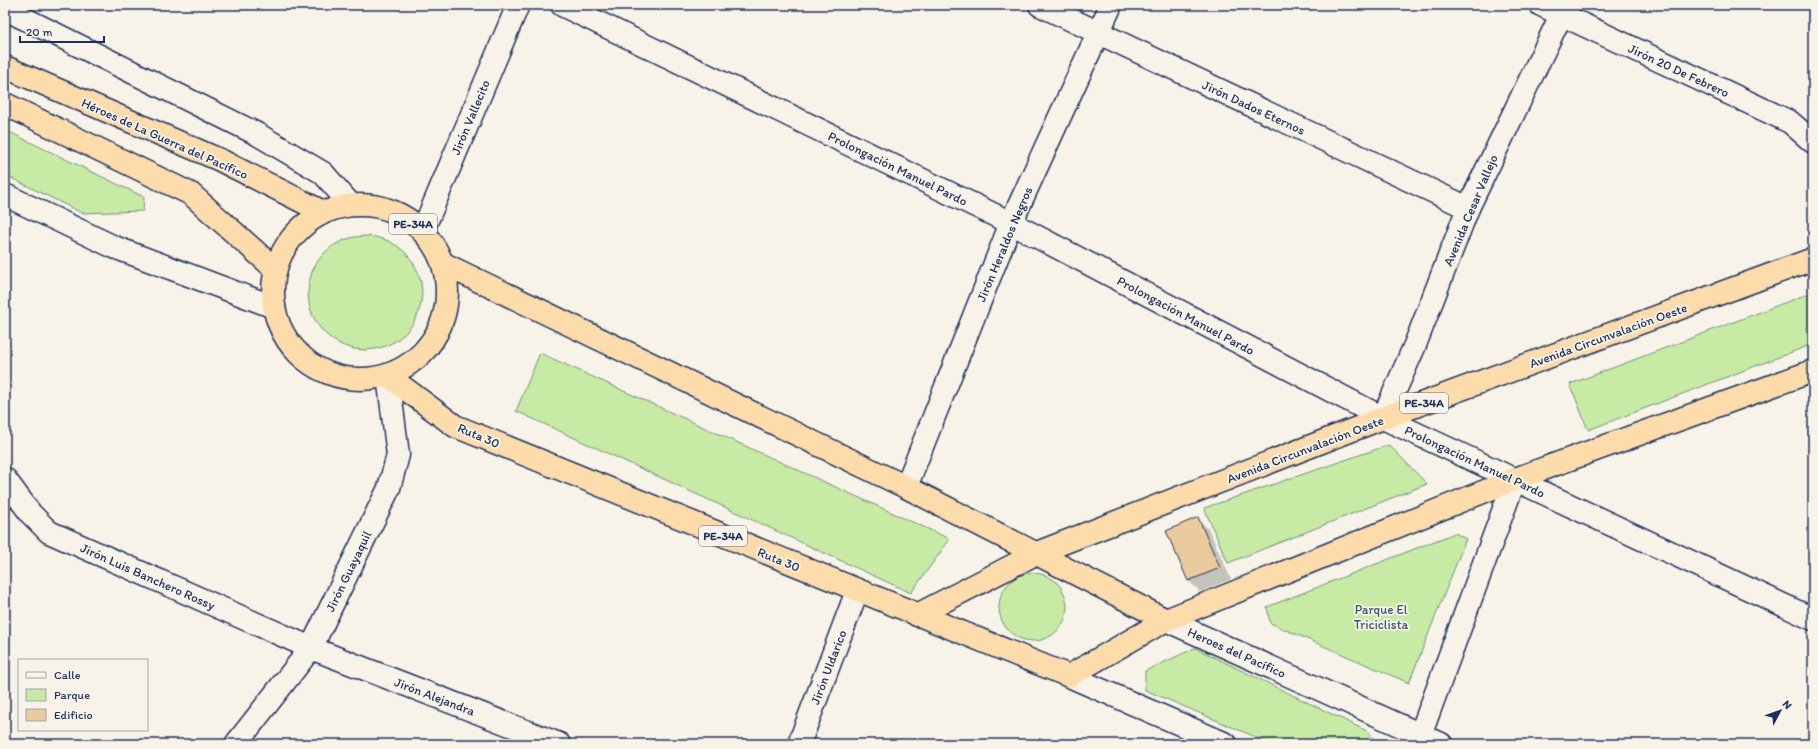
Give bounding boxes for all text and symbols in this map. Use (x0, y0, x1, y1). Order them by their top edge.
scale bar (20, 18, 104, 44)
text: 20 m (26, 25, 53, 39)
street label: Jirón 20 De Febrero (1626, 41, 1732, 101)
street label: Jirón Vallecito (448, 77, 493, 157)
street label: Jirón Dados Eternos (1200, 77, 1308, 138)
street label: Héroes de La Guerra del Pacífico (79, 95, 251, 182)
street label: Prolongación Manuel Pardo (826, 128, 970, 209)
street label: Avenida Cesar Vallejo (1440, 152, 1501, 268)
street label: Jirón Heraldos Negros (973, 184, 1036, 304)
road number: PE-34A (389, 214, 437, 234)
street label: Prolongación Manuel Pardo (1115, 273, 1257, 358)
street label: Avenida Circunvalación Oeste (1527, 300, 1689, 371)
road number: PE-34A (1400, 393, 1448, 413)
street label: Avenida Circunvalación Oeste (1225, 413, 1386, 486)
street label: Ruta 30 (455, 420, 502, 451)
street label: Prolongación Manuel Pardo (1402, 422, 1548, 501)
road number: PE-34A (699, 526, 747, 546)
street label: Jirón Guayaquil (322, 528, 375, 614)
street label: Jirón Luis Banchero Rossy (78, 540, 217, 613)
street label: Ruta 30 (755, 544, 802, 575)
park label: Parque El Triciclista (1354, 602, 1409, 632)
street label: Heroes del Pacífico (1185, 624, 1289, 681)
street label: Jirón Uldarico (807, 627, 850, 707)
legend (18, 659, 148, 731)
text: Calle (54, 668, 81, 682)
street label: Jirón Alejandra (392, 674, 477, 719)
text: Parque (54, 688, 90, 702)
north arrow (1760, 691, 1800, 731)
text: N (1780, 698, 1795, 712)
text: Edificio (54, 708, 93, 722)

